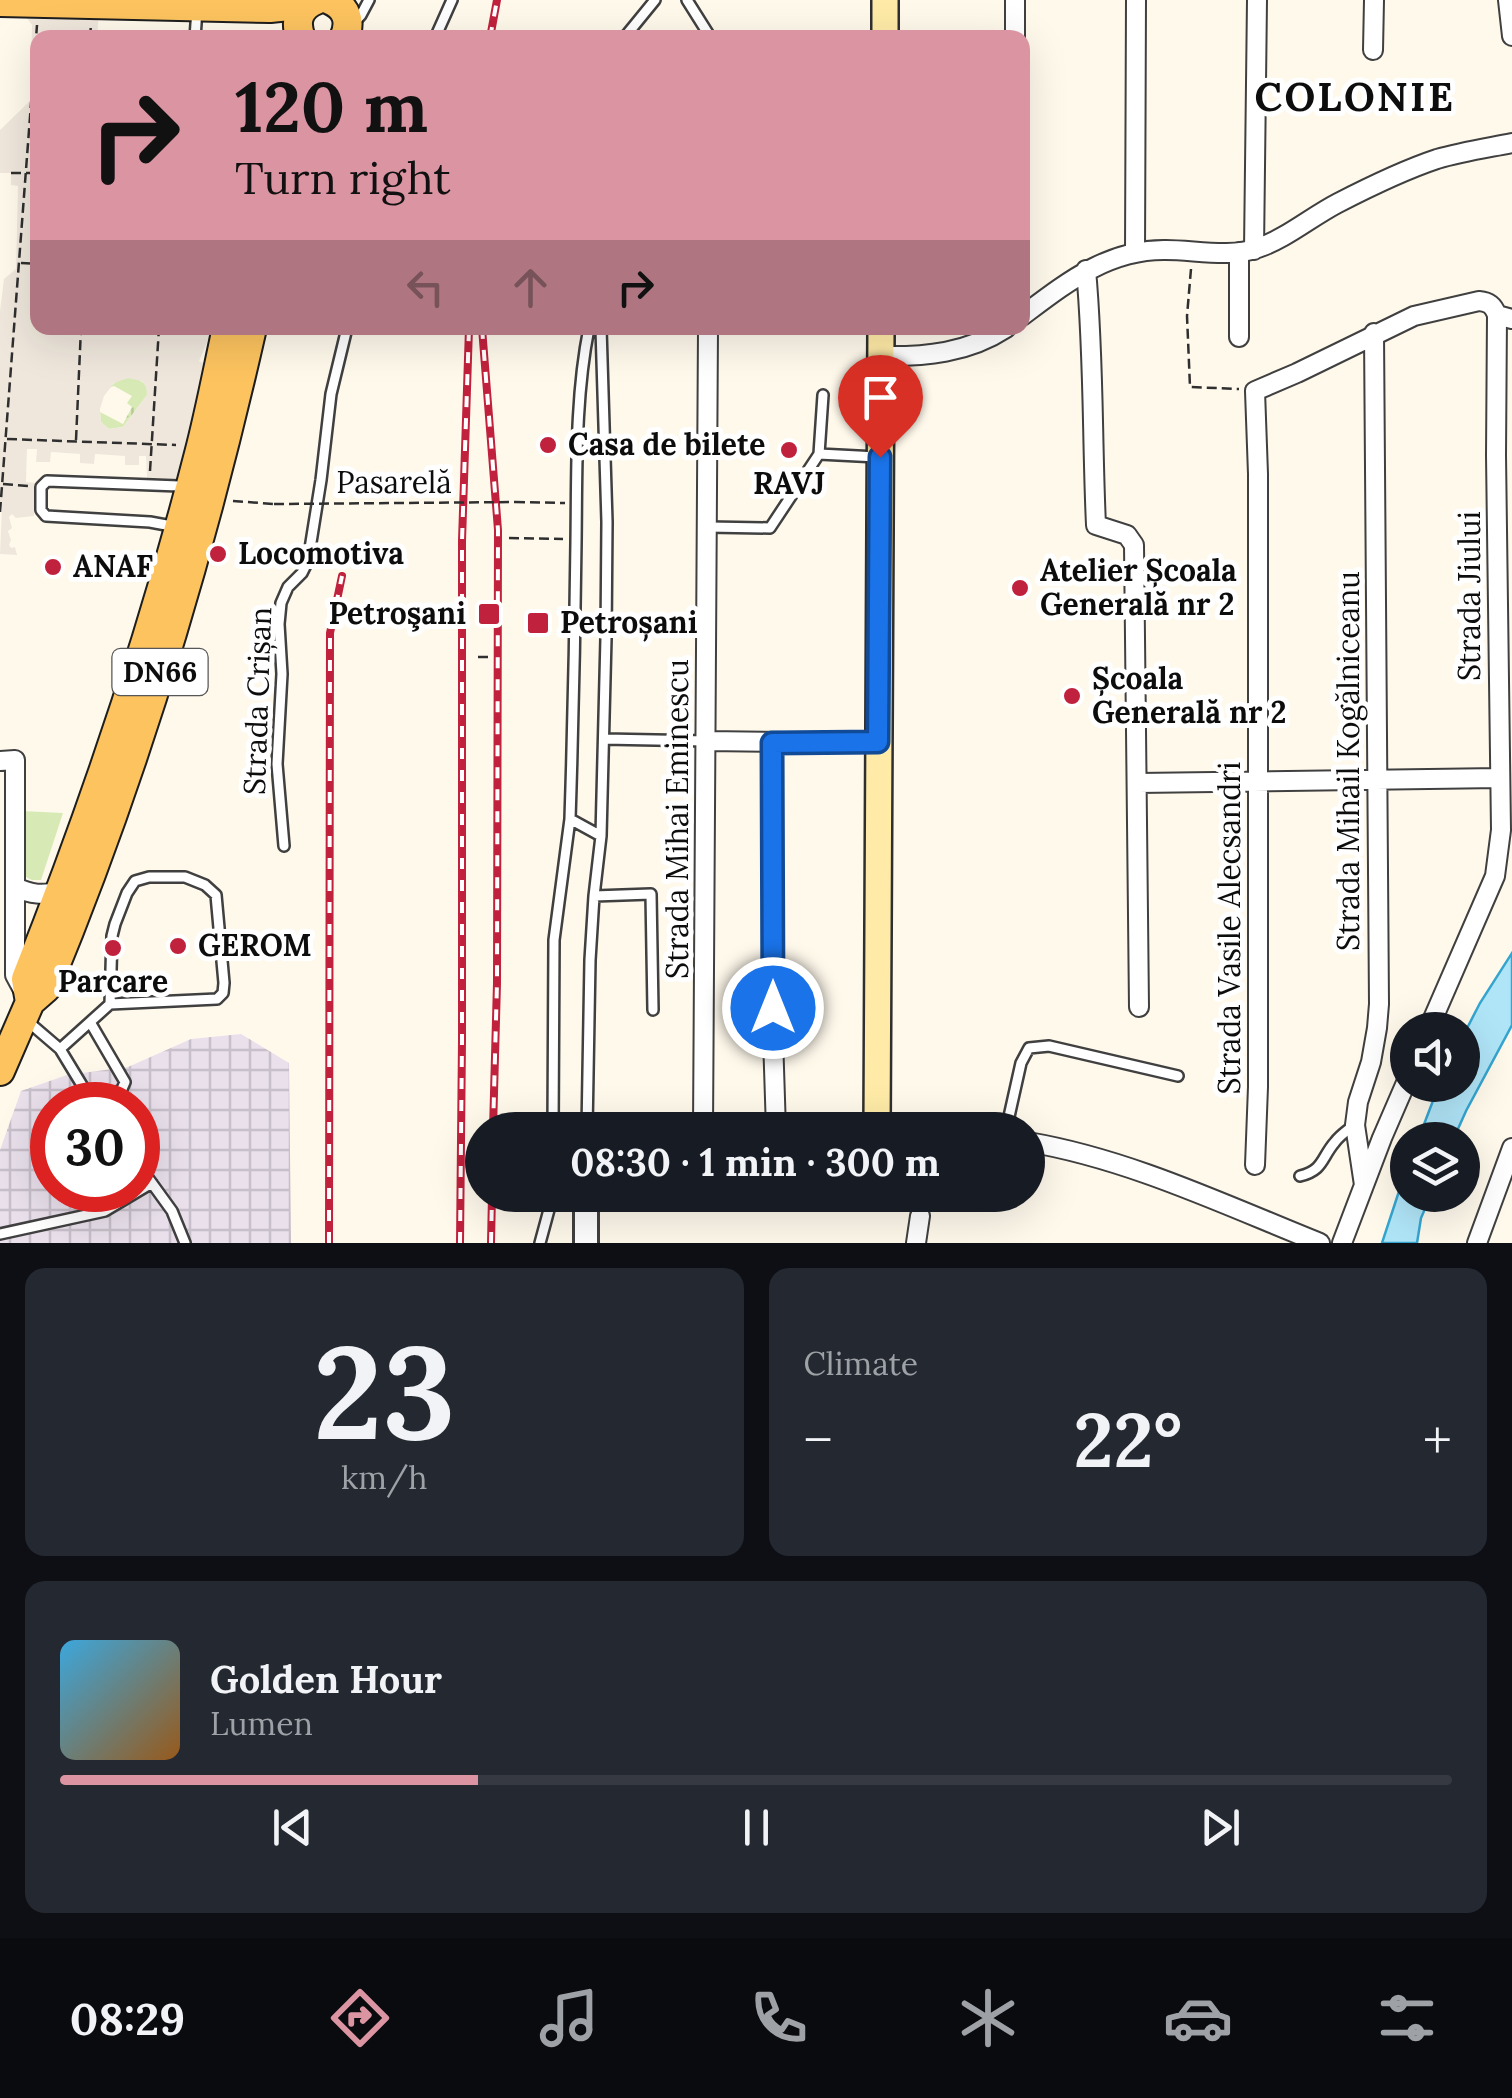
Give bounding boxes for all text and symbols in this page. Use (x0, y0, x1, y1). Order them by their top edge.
text: 120 m (235, 62, 428, 151)
icon: right (70, 70, 200, 200)
district label: COLONIE (1254, 71, 1456, 122)
text: Turn right (235, 149, 451, 206)
icon: left (398, 260, 453, 315)
icon: ahead (503, 260, 558, 315)
icon: right (608, 260, 663, 315)
pin (838, 355, 923, 458)
icon: arrive (853, 370, 908, 425)
place label: Casa de bilete (568, 425, 765, 463)
marker: Casa de bilete (537, 434, 559, 456)
marker: RAVJ (778, 439, 800, 461)
street label: Pasarelă (336, 463, 452, 501)
place label: RAVJ (753, 464, 825, 502)
street label: Strada Jiului (1450, 511, 1488, 681)
place label: Locomotiva (238, 534, 404, 572)
marker: Locomotiva (207, 543, 229, 565)
place label: ANAF (73, 547, 153, 585)
place label: Atelier Școala Generală nr 2 (1040, 551, 1237, 623)
marker: ANAF (42, 556, 64, 578)
street label: Strada Mihail Kogălniceanu (1329, 571, 1368, 951)
marker: Atelier Școala Generală nr 2 (1009, 577, 1031, 599)
place label: Petroşani (328, 594, 466, 632)
marker: Petroşani (476, 601, 502, 627)
place label: Petroșani (560, 603, 698, 642)
street label: Strada Crișan (235, 606, 280, 796)
marker: Petroșani (525, 610, 551, 636)
road number: DN66 (112, 649, 208, 695)
street label: Strada Mihai Eminescu (658, 659, 696, 979)
place label: Școala Generală nr 2 (1092, 659, 1286, 731)
marker: Școala Generală nr 2 (1061, 685, 1083, 707)
street label: Strada Vasile Alecsandri (1210, 762, 1248, 1095)
place label: GEROM (198, 926, 312, 964)
marker: GEROM (167, 935, 189, 957)
marker: Parcare (102, 937, 124, 959)
position arrow (721, 956, 825, 1060)
place label: Parcare (58, 962, 168, 1000)
map controls (1390, 1012, 1480, 1212)
button: sound (1390, 1012, 1480, 1102)
speed limit sign: 30 (30, 1082, 160, 1212)
button: layers (1390, 1122, 1480, 1212)
text: 08:30 · 1 min · 300 m (570, 1138, 940, 1186)
text: 23 (313, 1308, 455, 1475)
text: Climate (804, 1343, 918, 1384)
text: 22° (1073, 1392, 1182, 1488)
text: − (804, 1405, 833, 1475)
text: + (1423, 1405, 1452, 1475)
text: km/h (341, 1457, 427, 1498)
text: Golden Hour (210, 1655, 442, 1703)
text: Lumen (210, 1703, 313, 1744)
icon: previous (265, 1800, 320, 1855)
icon: pause (729, 1800, 784, 1855)
icon: next (1193, 1800, 1248, 1855)
icon: directions (325, 1983, 395, 2053)
icon: music (534, 1983, 604, 2053)
icon: phone (744, 1983, 814, 2053)
icon: climate (953, 1983, 1023, 2053)
icon: car (1163, 1983, 1233, 2053)
icon: filters (1372, 1983, 1442, 2053)
text: 08:29 (70, 1990, 185, 2047)

